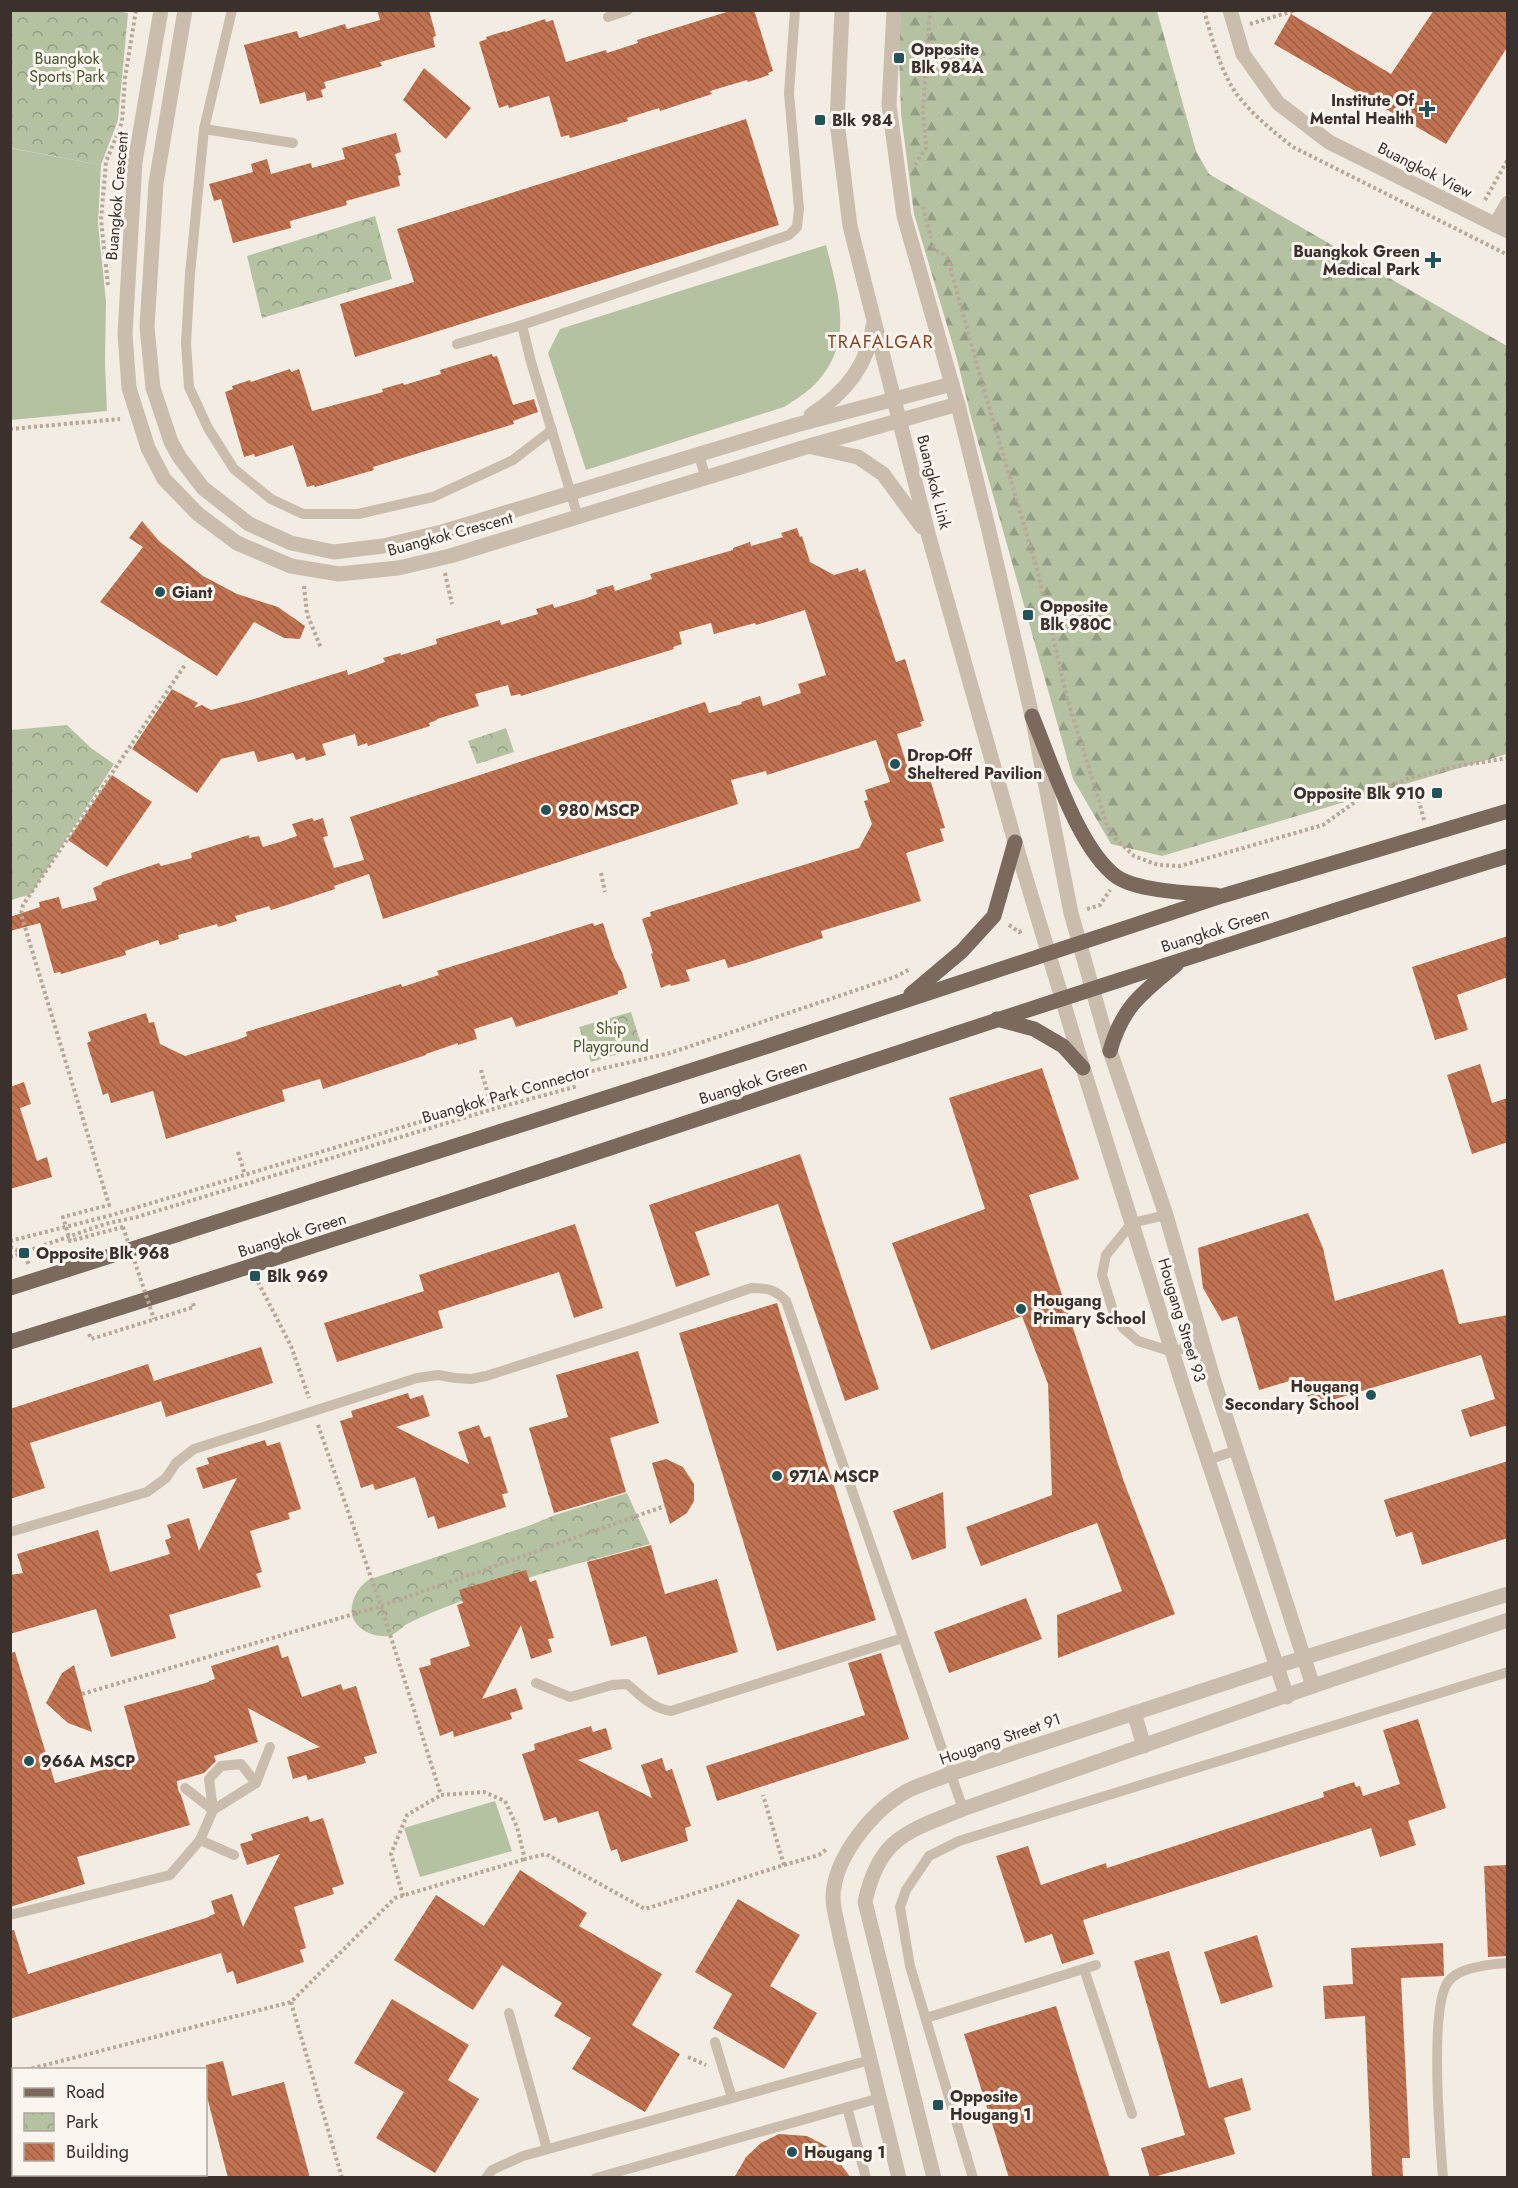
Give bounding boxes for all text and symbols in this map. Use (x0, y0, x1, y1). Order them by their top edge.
place label: Opposite Blk 984A (911, 38, 984, 79)
park label: Buangkok Sports Park (29, 47, 106, 88)
marker: Opposite Blk 984A (892, 51, 906, 65)
place label: Institute Of Mental Health (1310, 89, 1415, 130)
marker: Institute Of Mental Health (1418, 100, 1436, 118)
place label: Blk 984 (832, 109, 893, 132)
marker: Blk 984 (813, 113, 827, 127)
street label: Buangkok Crescent (100, 131, 134, 261)
street label: Buangkok View (1374, 136, 1476, 204)
place label: Buangkok Green Medical Park (1293, 240, 1421, 281)
marker: Buangkok Green Medical Park (1424, 251, 1442, 269)
district label: TRAFALGAR (828, 329, 934, 355)
street label: Buangkok Link (911, 432, 957, 533)
street label: Buangkok Crescent (385, 506, 515, 562)
place label: Giant (172, 581, 213, 604)
marker: Giant (153, 585, 167, 599)
place label: Opposite Blk 980C (1040, 595, 1112, 636)
marker: Opposite Blk 980C (1021, 608, 1035, 622)
place label: Drop-Off Sheltered Pavilion (907, 744, 1042, 785)
marker: Drop-Off Sheltered Pavilion (888, 757, 902, 771)
place label: Opposite Blk 910 (1293, 782, 1425, 805)
marker: Opposite Blk 910 (1430, 786, 1444, 800)
place label: 980 MSCP (558, 799, 640, 822)
marker: 980 MSCP (539, 803, 553, 817)
street label: Buangkok Green (1158, 902, 1272, 958)
park label: Ship Playground (573, 1017, 649, 1058)
street label: Buangkok Green (696, 1054, 810, 1110)
street label: Buangkok Park Connector (419, 1059, 593, 1129)
street label: Buangkok Green (235, 1207, 349, 1263)
place label: Opposite Blk 968 (36, 1242, 170, 1265)
marker: Opposite Blk 968 (17, 1246, 31, 1260)
street label: Hougang Street 93 (1152, 1255, 1212, 1385)
place label: Blk 969 (267, 1265, 328, 1288)
marker: Blk 969 (248, 1269, 262, 1283)
place label: Hougang Primary School (1033, 1289, 1146, 1330)
marker: Hougang Primary School (1014, 1302, 1028, 1316)
place label: Hougang Secondary School (1224, 1375, 1359, 1416)
marker: Hougang Secondary School (1364, 1388, 1378, 1402)
place label: 971A MSCP (789, 1465, 879, 1488)
marker: 971A MSCP (770, 1469, 784, 1483)
street label: Hougang Street 91 (936, 1707, 1064, 1771)
place label: 966A MSCP (41, 1750, 135, 1773)
marker: 966A MSCP (22, 1754, 36, 1768)
legend (12, 2068, 207, 2176)
text: Road (66, 2079, 105, 2105)
place label: Opposite Hougang 1 (950, 2085, 1032, 2126)
marker: Opposite Hougang 1 (931, 2098, 945, 2112)
text: Park (66, 2109, 98, 2135)
text: Building (66, 2139, 129, 2165)
place label: Hougang 1 (804, 2141, 886, 2164)
marker: Hougang 1 (785, 2145, 799, 2159)

